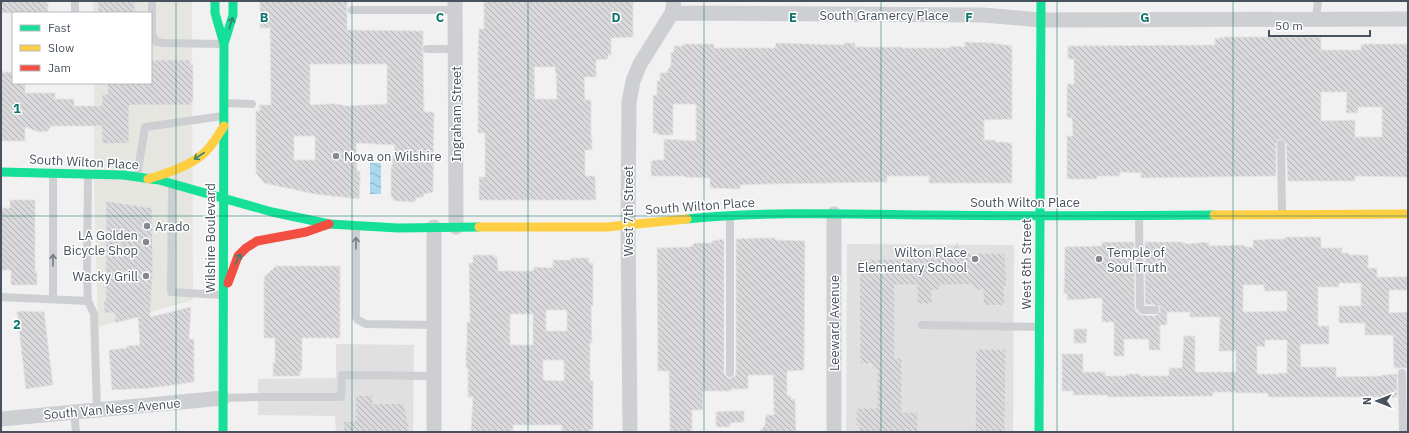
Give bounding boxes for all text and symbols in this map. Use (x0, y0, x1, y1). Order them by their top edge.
street label: South Gramercy Place (819, 7, 949, 24)
text: B (260, 9, 269, 26)
text: C (436, 9, 445, 26)
text: D (611, 9, 621, 26)
text: E (789, 9, 797, 26)
text: F (965, 9, 973, 26)
text: G (1140, 9, 1150, 26)
legend (12, 12, 152, 84)
scale bar (1269, 12, 1370, 38)
one-way arrow (228, 17, 235, 30)
text: 50 m (1275, 18, 1303, 33)
text: Fast (48, 20, 71, 35)
text: Slow (48, 40, 74, 55)
text: Jam (48, 60, 71, 75)
street label: Ingraham Street (448, 66, 465, 162)
text: 1 (13, 100, 21, 117)
place label: Nova on Wilshire (344, 148, 442, 165)
street label: South Wilton Place (29, 151, 139, 173)
marker: Nova on Wilshire (331, 151, 341, 161)
one-way arrow (193, 152, 205, 160)
street label: West 7th Street (620, 166, 637, 256)
street label: Wilshire Boulevard (202, 183, 219, 293)
street label: South Wilton Place (645, 194, 755, 218)
street label: South Wilton Place (970, 194, 1080, 211)
place label: Arado (155, 218, 190, 235)
street label: West 8th Street (1018, 219, 1035, 309)
marker: Arado (142, 221, 152, 231)
place label: LA Golden Bicycle Shop (63, 227, 138, 259)
marker: LA Golden Bicycle Shop (141, 237, 151, 247)
one-way arrow (352, 237, 360, 250)
place label: Wilton Place Elementary School (857, 244, 967, 276)
place label: Temple of Soul Truth (1107, 244, 1167, 276)
one-way arrow (235, 253, 242, 265)
one-way arrow (49, 254, 57, 267)
marker: Wilton Place Elementary School (970, 254, 980, 264)
marker: Temple of Soul Truth (1094, 254, 1104, 264)
place label: Wacky Grill (73, 268, 138, 285)
marker: Wacky Grill (141, 271, 151, 281)
street label: Leeward Avenue (826, 275, 843, 371)
text: 2 (13, 316, 21, 333)
north arrow (1357, 381, 1397, 421)
street label: South Van Ness Avenue (43, 395, 181, 423)
text: N (1360, 397, 1374, 405)

